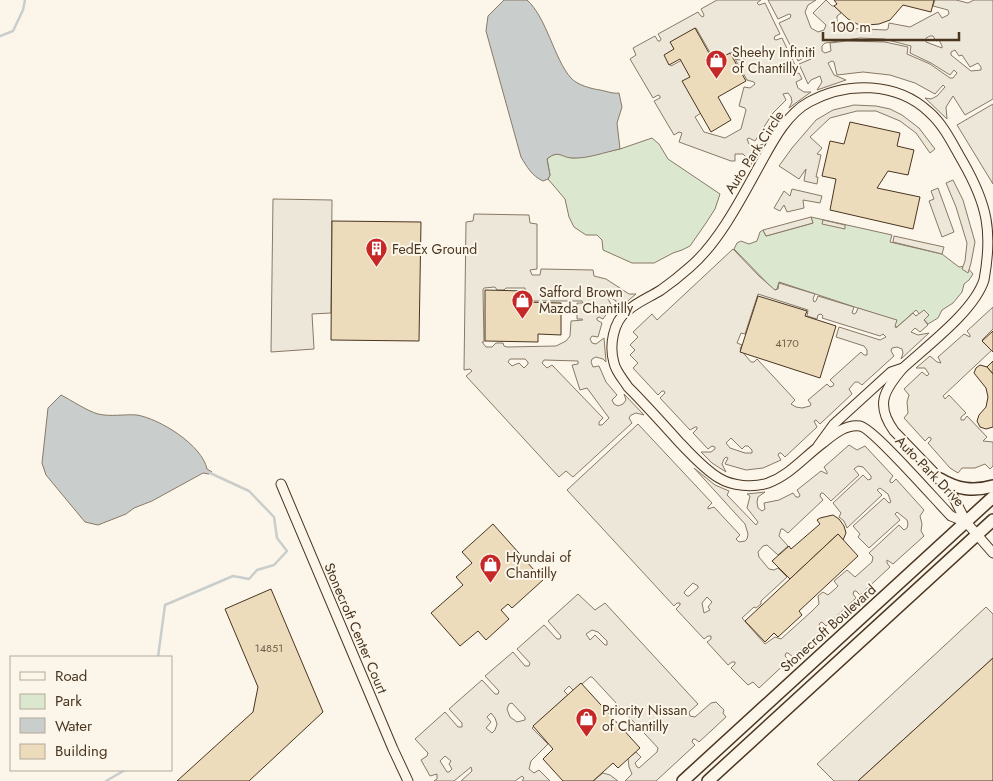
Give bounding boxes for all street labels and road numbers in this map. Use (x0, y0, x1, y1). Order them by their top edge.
street label: Auto Park Circle (720, 106, 788, 198)
street label: Auto Park Drive (891, 431, 969, 511)
street label: Stonecroft Center Court (319, 560, 393, 697)
street label: Stonecroft Boulevard (776, 580, 880, 676)

